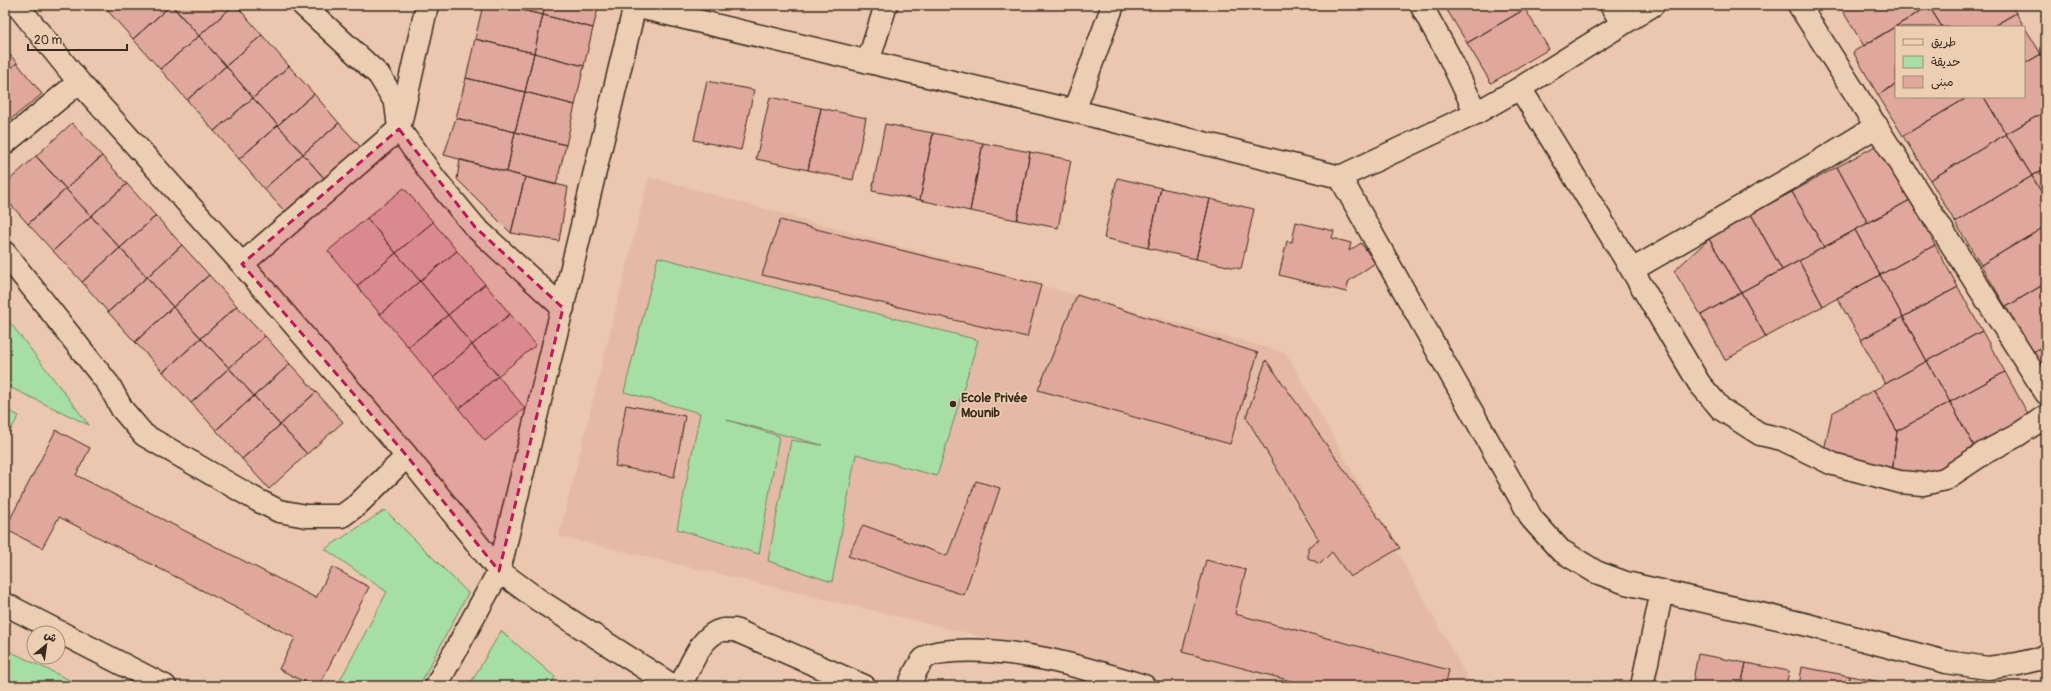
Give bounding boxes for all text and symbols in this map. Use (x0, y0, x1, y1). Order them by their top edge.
scale bar (28, 26, 127, 52)
legend (1895, 26, 2025, 98)
text: 20 m (34, 33, 63, 48)
text: طريق (1931, 35, 1956, 50)
text: حديقة (1931, 55, 1960, 70)
text: مبنى (1931, 75, 1954, 90)
place label: Ecole Privée Mounib (961, 390, 1028, 421)
marker: Ecole Privée Mounib (948, 399, 958, 409)
north arrow (26, 625, 66, 665)
text: ش (42, 628, 59, 645)

